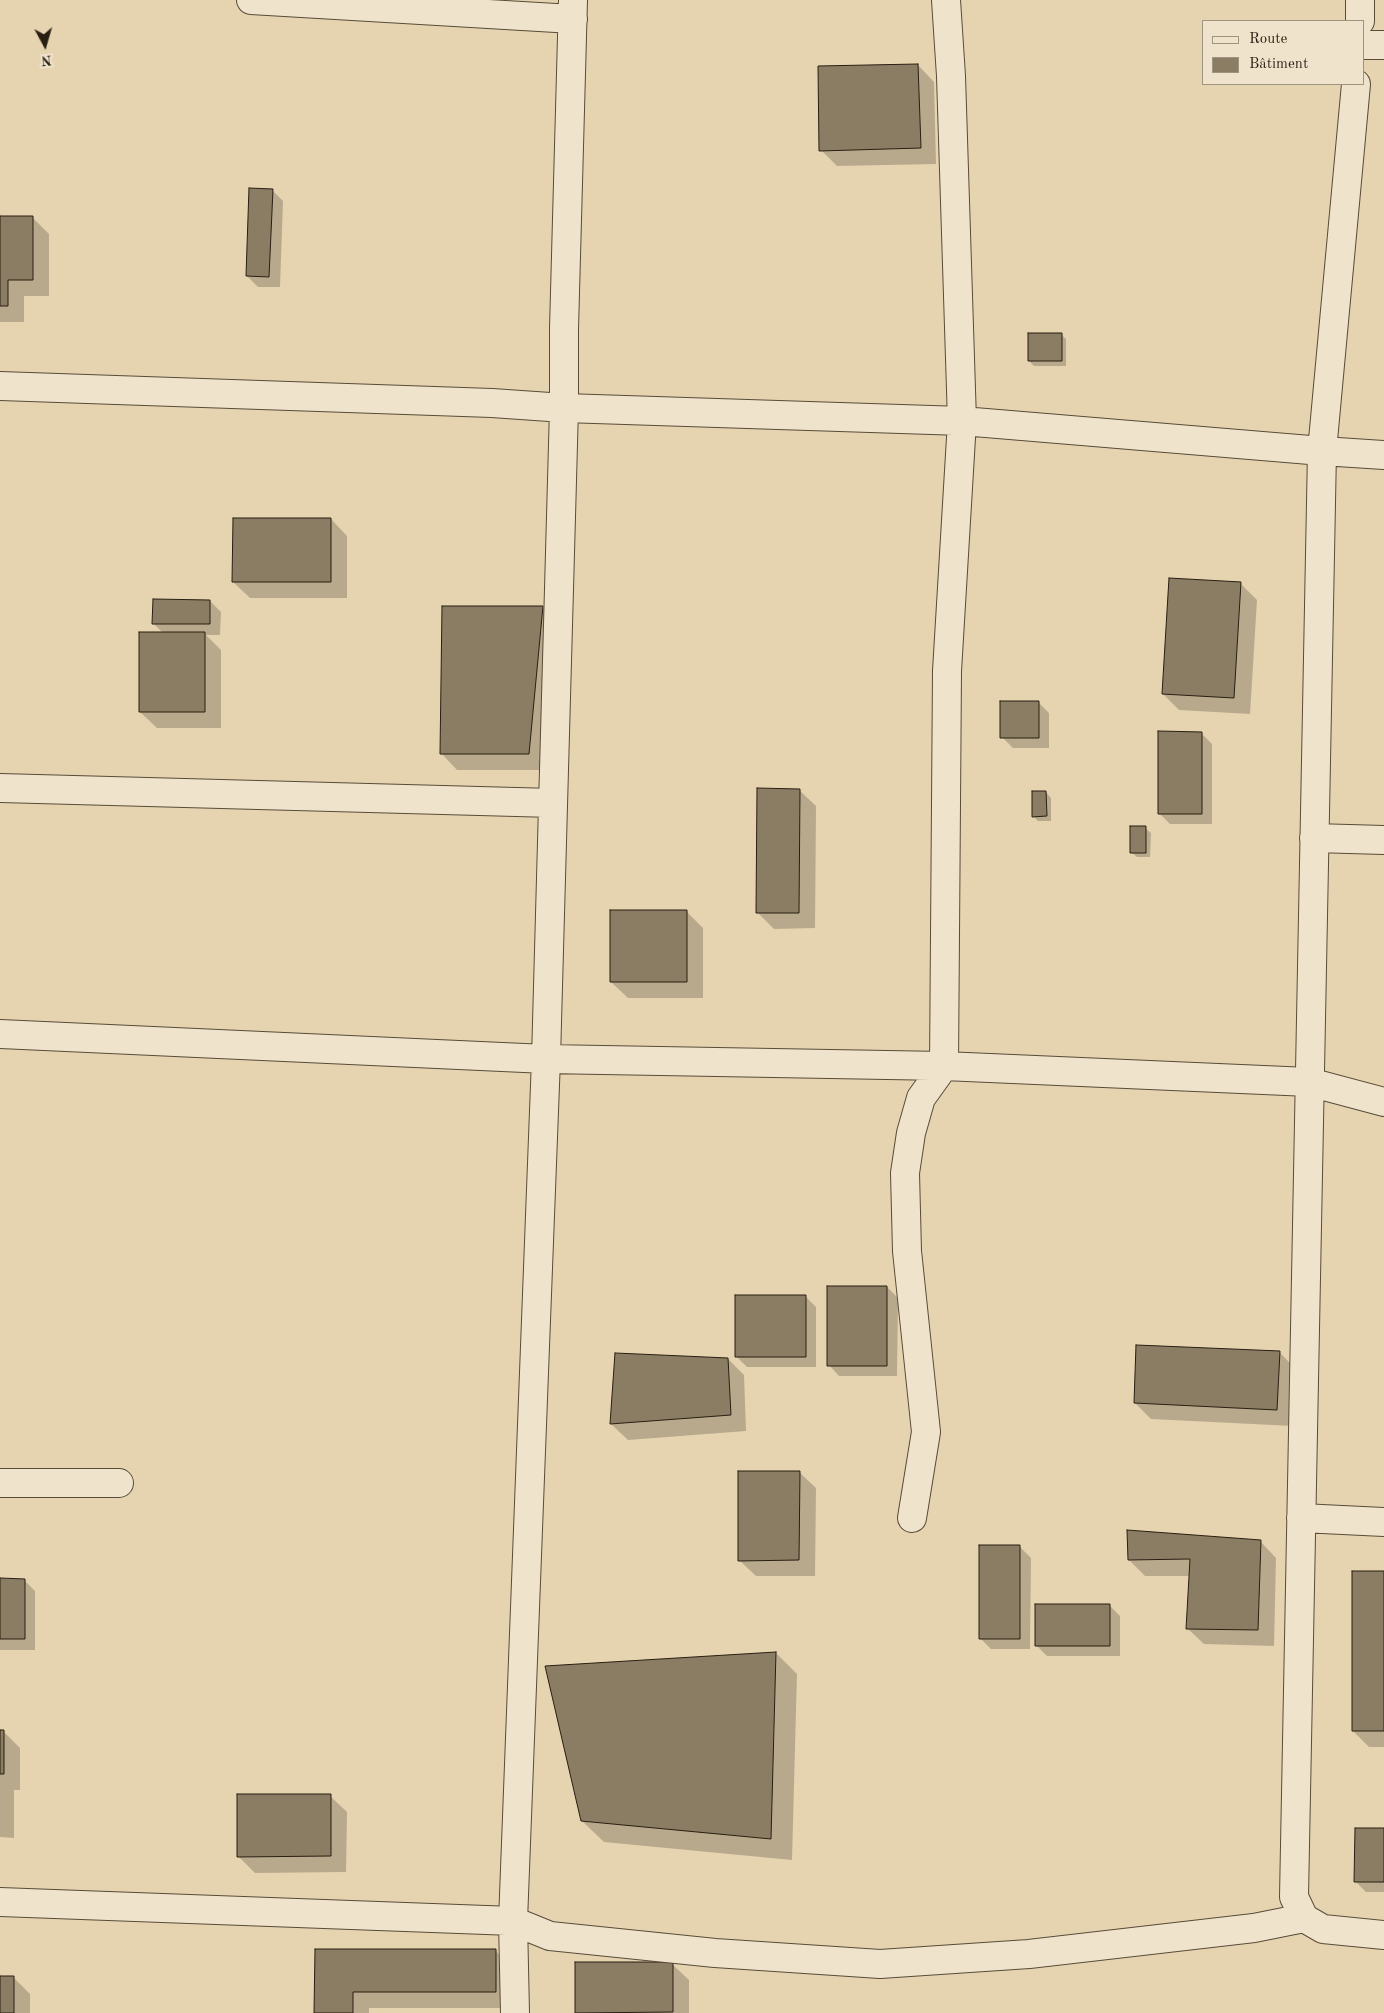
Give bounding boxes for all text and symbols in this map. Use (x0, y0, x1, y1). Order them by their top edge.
north arrow (20, 20, 70, 70)
legend (1202, 20, 1364, 85)
text: Route (1249, 32, 1287, 47)
text: N (41, 52, 53, 67)
text: Bâtiment (1249, 57, 1308, 72)

